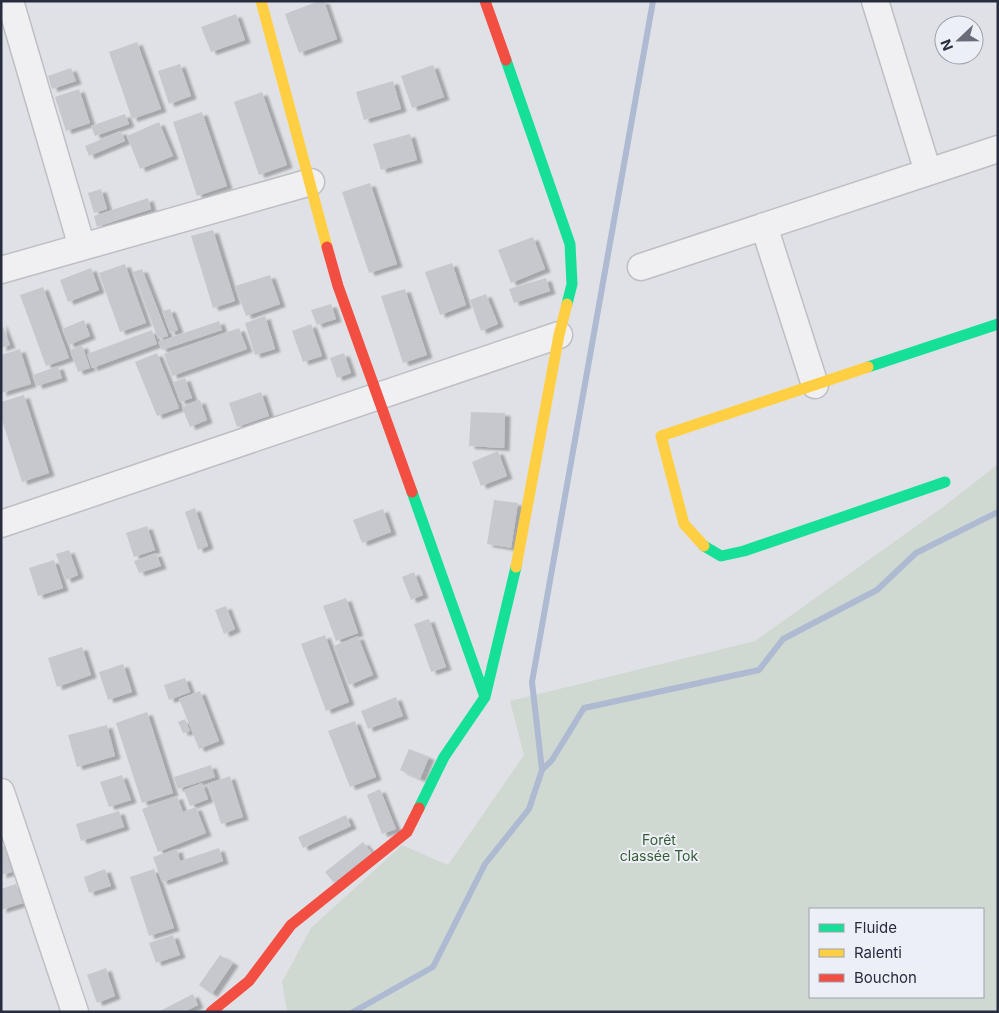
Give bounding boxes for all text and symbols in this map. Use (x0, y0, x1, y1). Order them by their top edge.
north arrow (934, 15, 984, 65)
text: N (937, 37, 956, 53)
park label: Forêt classée Tok (620, 831, 698, 864)
legend (809, 908, 984, 998)
text: Fluide (854, 918, 897, 937)
text: Ralenti (854, 943, 902, 962)
text: Bouchon (854, 968, 917, 987)

